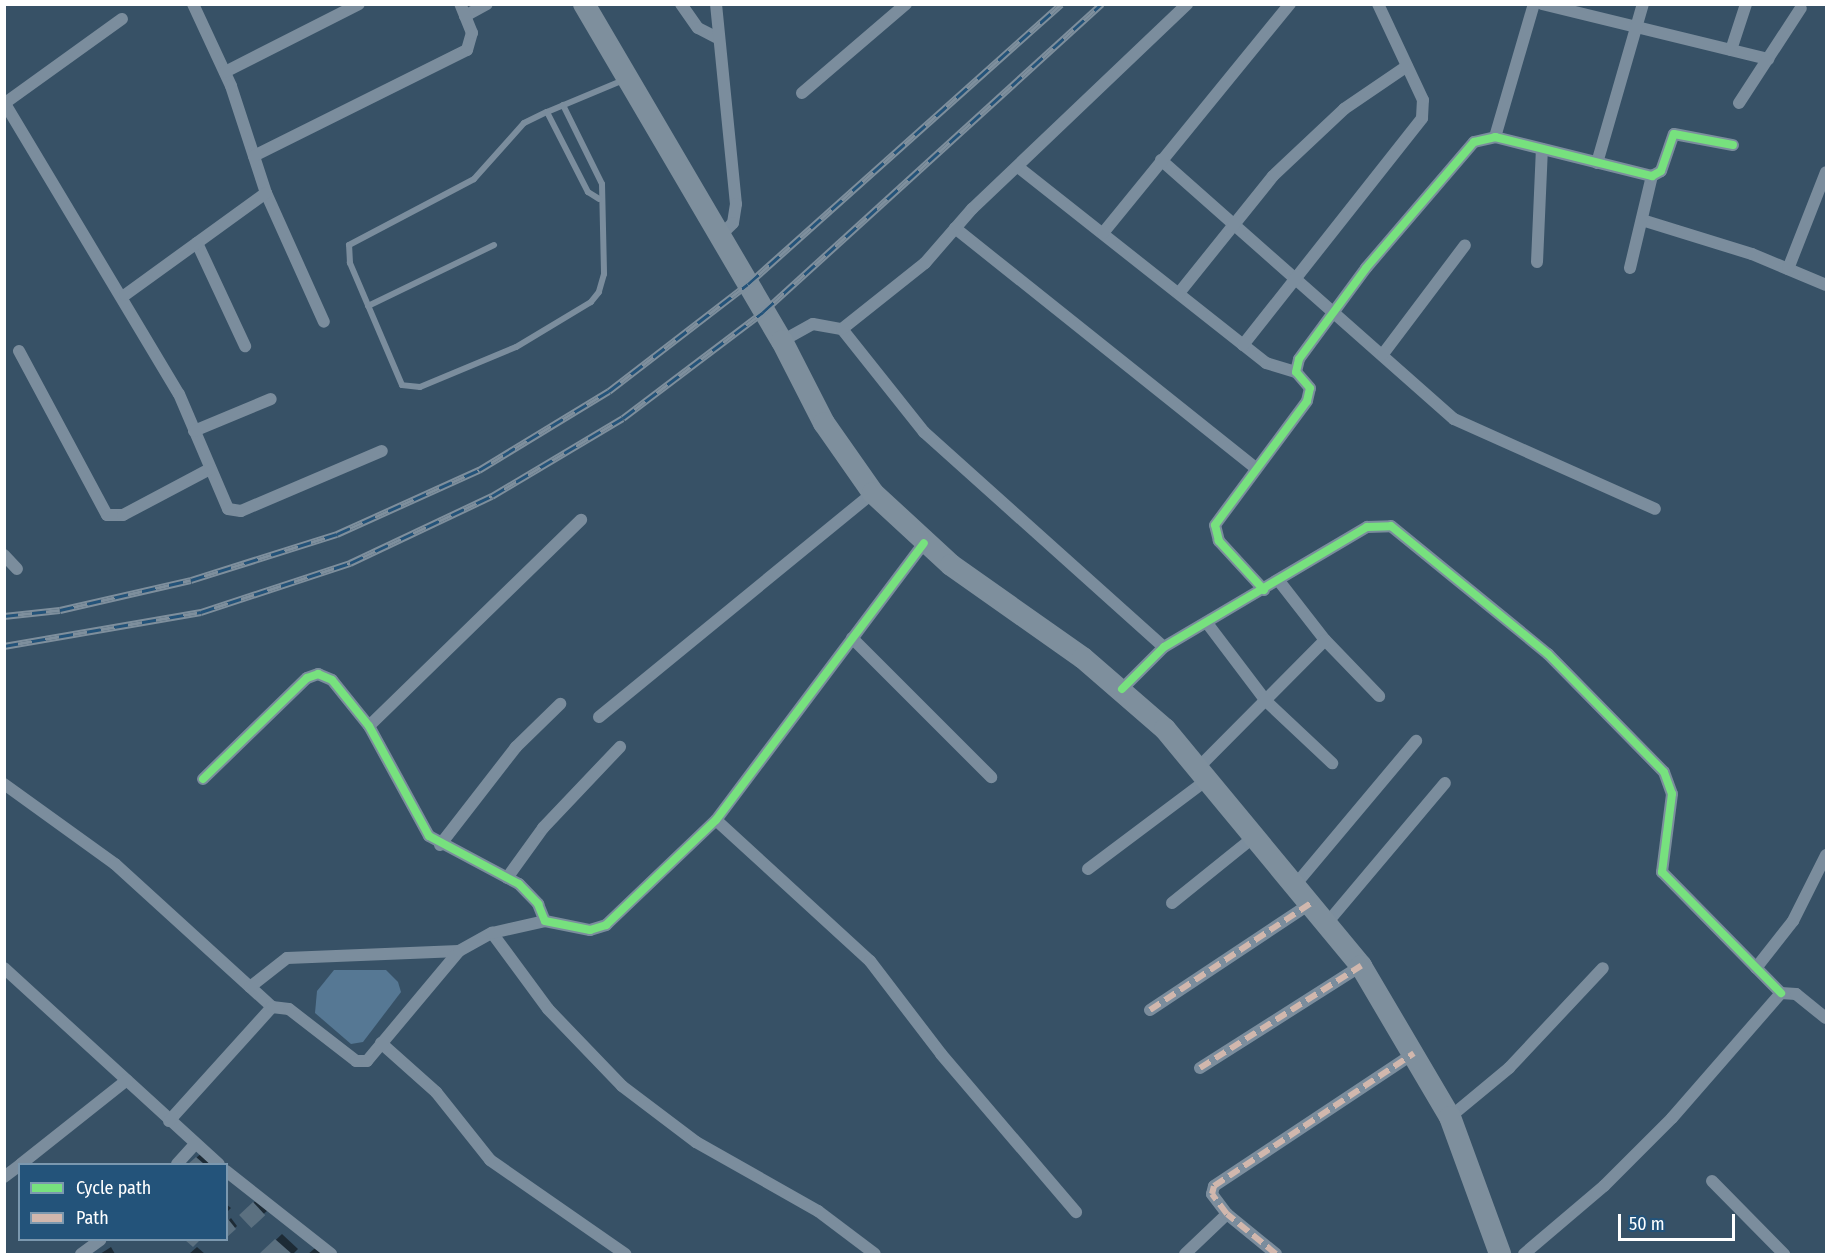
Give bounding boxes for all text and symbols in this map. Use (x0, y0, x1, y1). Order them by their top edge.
legend (18, 1163, 228, 1241)
text: Cycle path (76, 1177, 151, 1199)
scale bar (1621, 1202, 1738, 1240)
text: Path (76, 1207, 109, 1229)
text: 50 m (1629, 1213, 1665, 1235)

